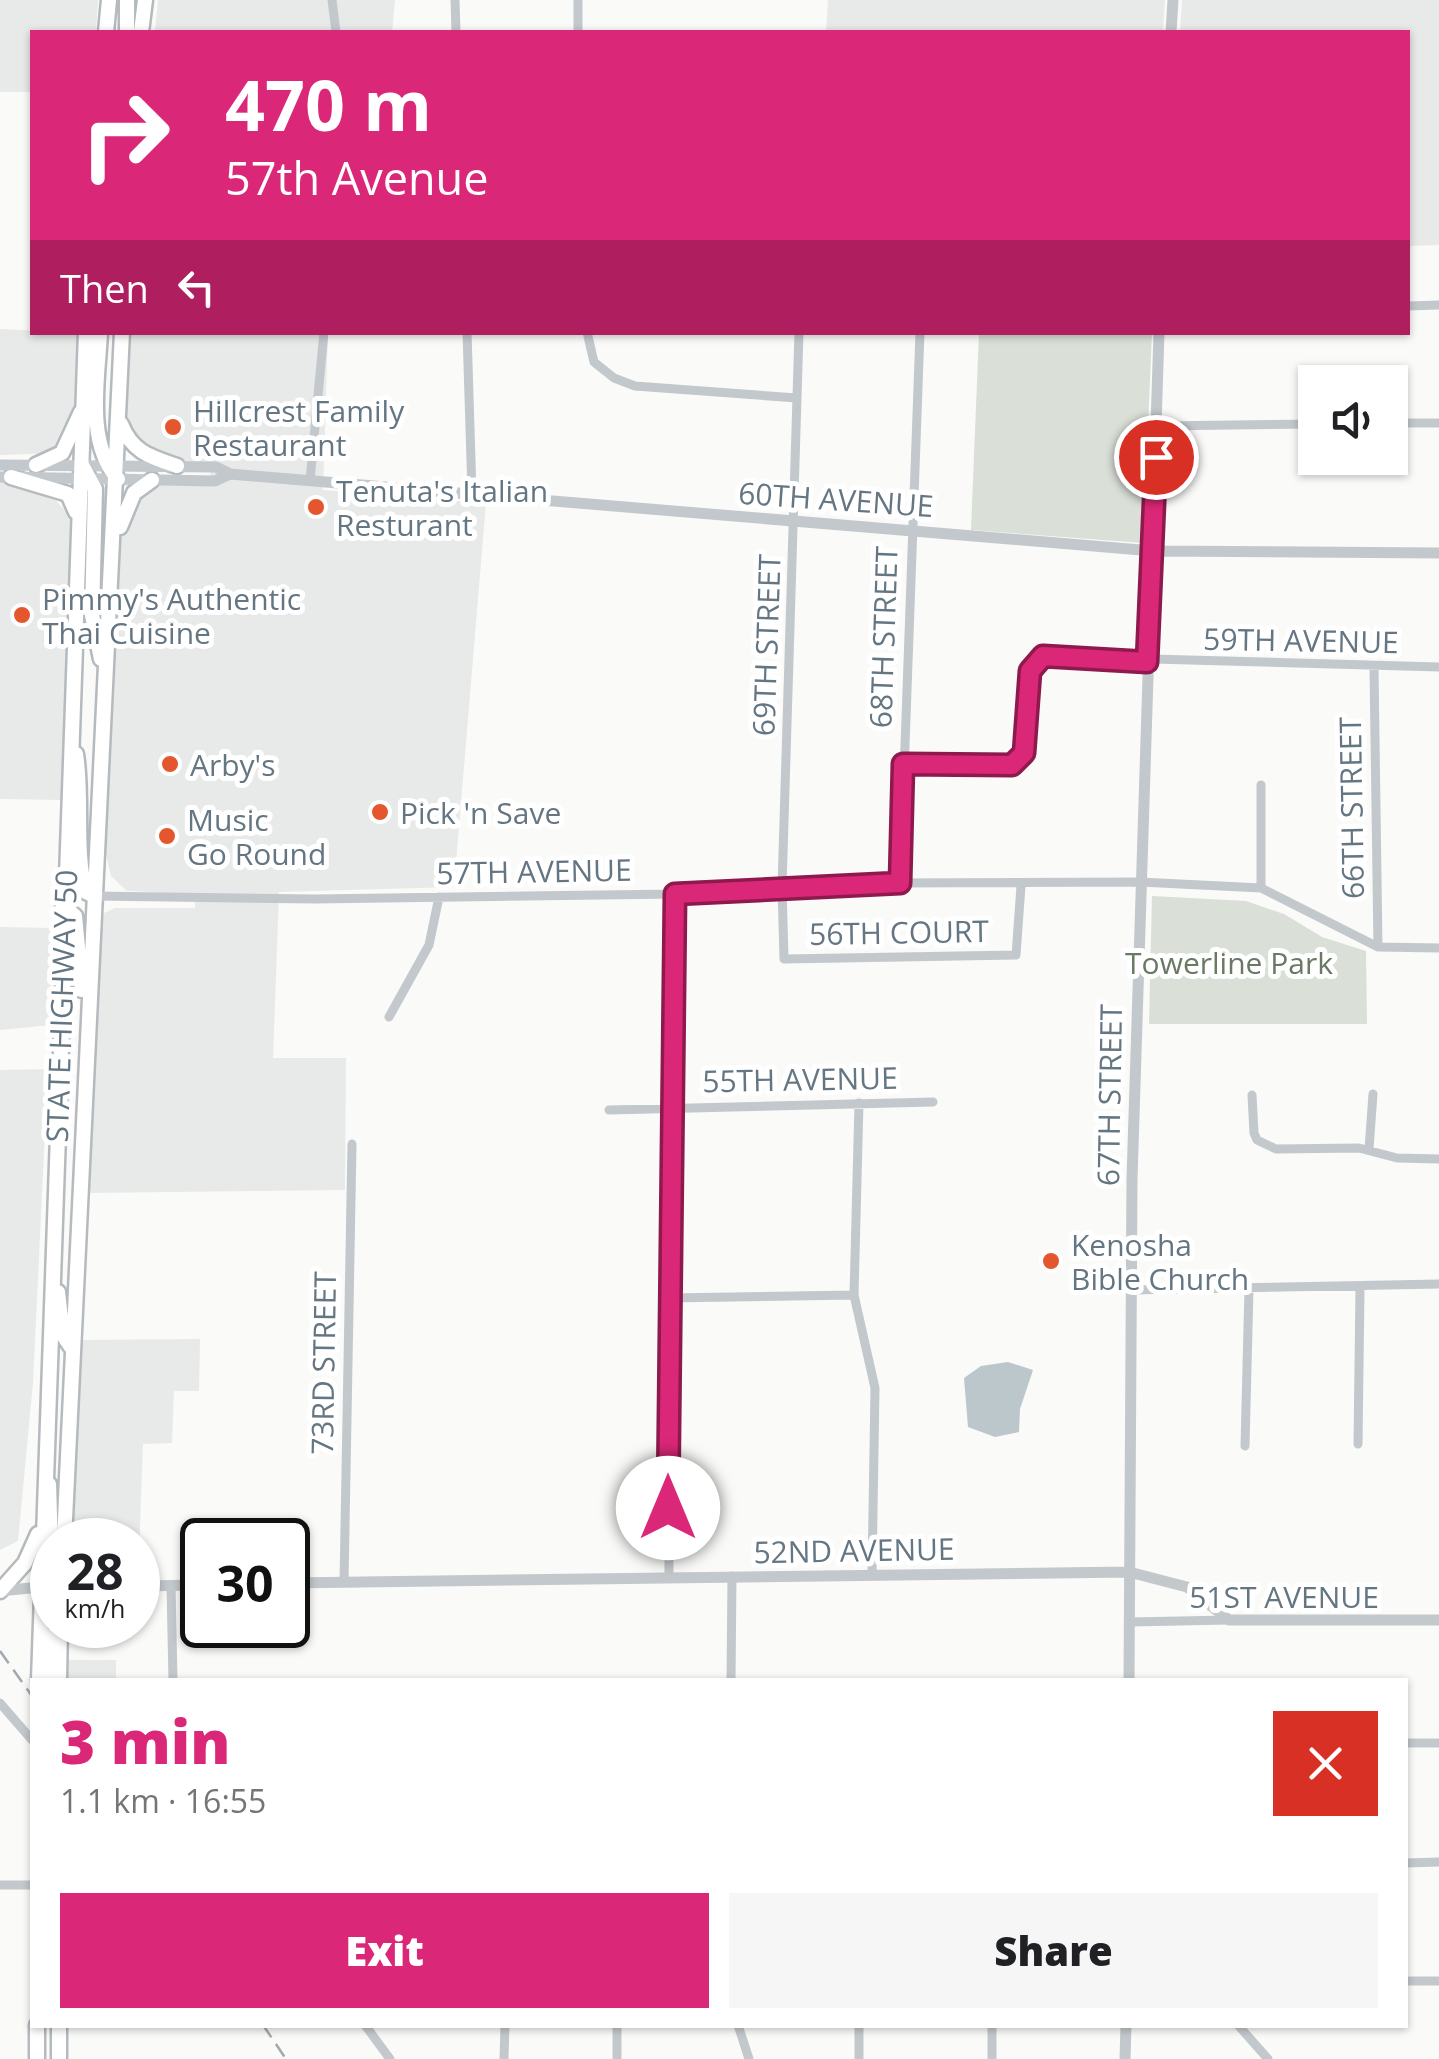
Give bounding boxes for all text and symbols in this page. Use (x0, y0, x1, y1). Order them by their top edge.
text: 470 m (225, 56, 432, 152)
icon: right (60, 70, 190, 200)
text: 57th Avenue (225, 147, 488, 208)
icon: left (169, 260, 224, 315)
text: Then (60, 262, 149, 314)
map controls (1298, 365, 1408, 475)
button: sound (1298, 365, 1408, 475)
place label: Hillcrest Family Restaurant (193, 390, 405, 465)
pin (1114, 415, 1199, 500)
marker: Hillcrest Family Restaurant (162, 416, 184, 438)
icon: arrive (1129, 430, 1184, 485)
place label: Tenuta's Italian Resturant (336, 470, 548, 545)
street label: 60TH AVENUE (737, 472, 935, 526)
marker: Tenuta's Italian Resturant (305, 496, 327, 518)
street label: 68TH STREET (859, 545, 907, 729)
street label: 69TH STREET (742, 553, 790, 737)
place label: Pimmy's Authentic Thai Cuisine (42, 578, 301, 653)
marker: Pimmy's Authentic Thai Cuisine (11, 604, 33, 626)
street label: 59TH AVENUE (1203, 618, 1399, 662)
street label: 66TH STREET (1329, 716, 1373, 899)
place label: Arby's (190, 744, 276, 785)
marker: Arby's (159, 753, 181, 775)
place label: Pick 'n Save (400, 792, 561, 833)
place label: Music Go Round (187, 799, 326, 874)
marker: Pick 'n Save (369, 801, 391, 823)
marker: Music Go Round (156, 825, 178, 847)
street label: 57TH AVENUE (436, 849, 632, 893)
street label: STATE HIGHWAY 50 (36, 869, 86, 1143)
street label: 56TH COURT (809, 910, 990, 954)
park label: Towerline Park (1125, 942, 1333, 983)
street label: 67TH STREET (1087, 1003, 1131, 1186)
street label: 55TH AVENUE (702, 1057, 898, 1101)
place label: Kenosha Bible Church (1071, 1224, 1249, 1299)
marker: Kenosha Bible Church (1040, 1250, 1062, 1272)
street label: 73RD STREET (301, 1270, 345, 1455)
position arrow (616, 1456, 720, 1560)
speed limit sign: 30 (180, 1518, 310, 1648)
street label: 52ND AVENUE (753, 1528, 955, 1572)
text: 28 (66, 1537, 124, 1605)
street label: 51ST AVENUE (1189, 1576, 1379, 1617)
text: km/h (65, 1591, 125, 1625)
text: 3 min (60, 1700, 230, 1782)
button: close (1273, 1711, 1378, 1816)
text: 1.1 km · 16:55 (60, 1779, 266, 1822)
button: Exit (60, 1893, 709, 2008)
button: Share (729, 1893, 1378, 2008)

